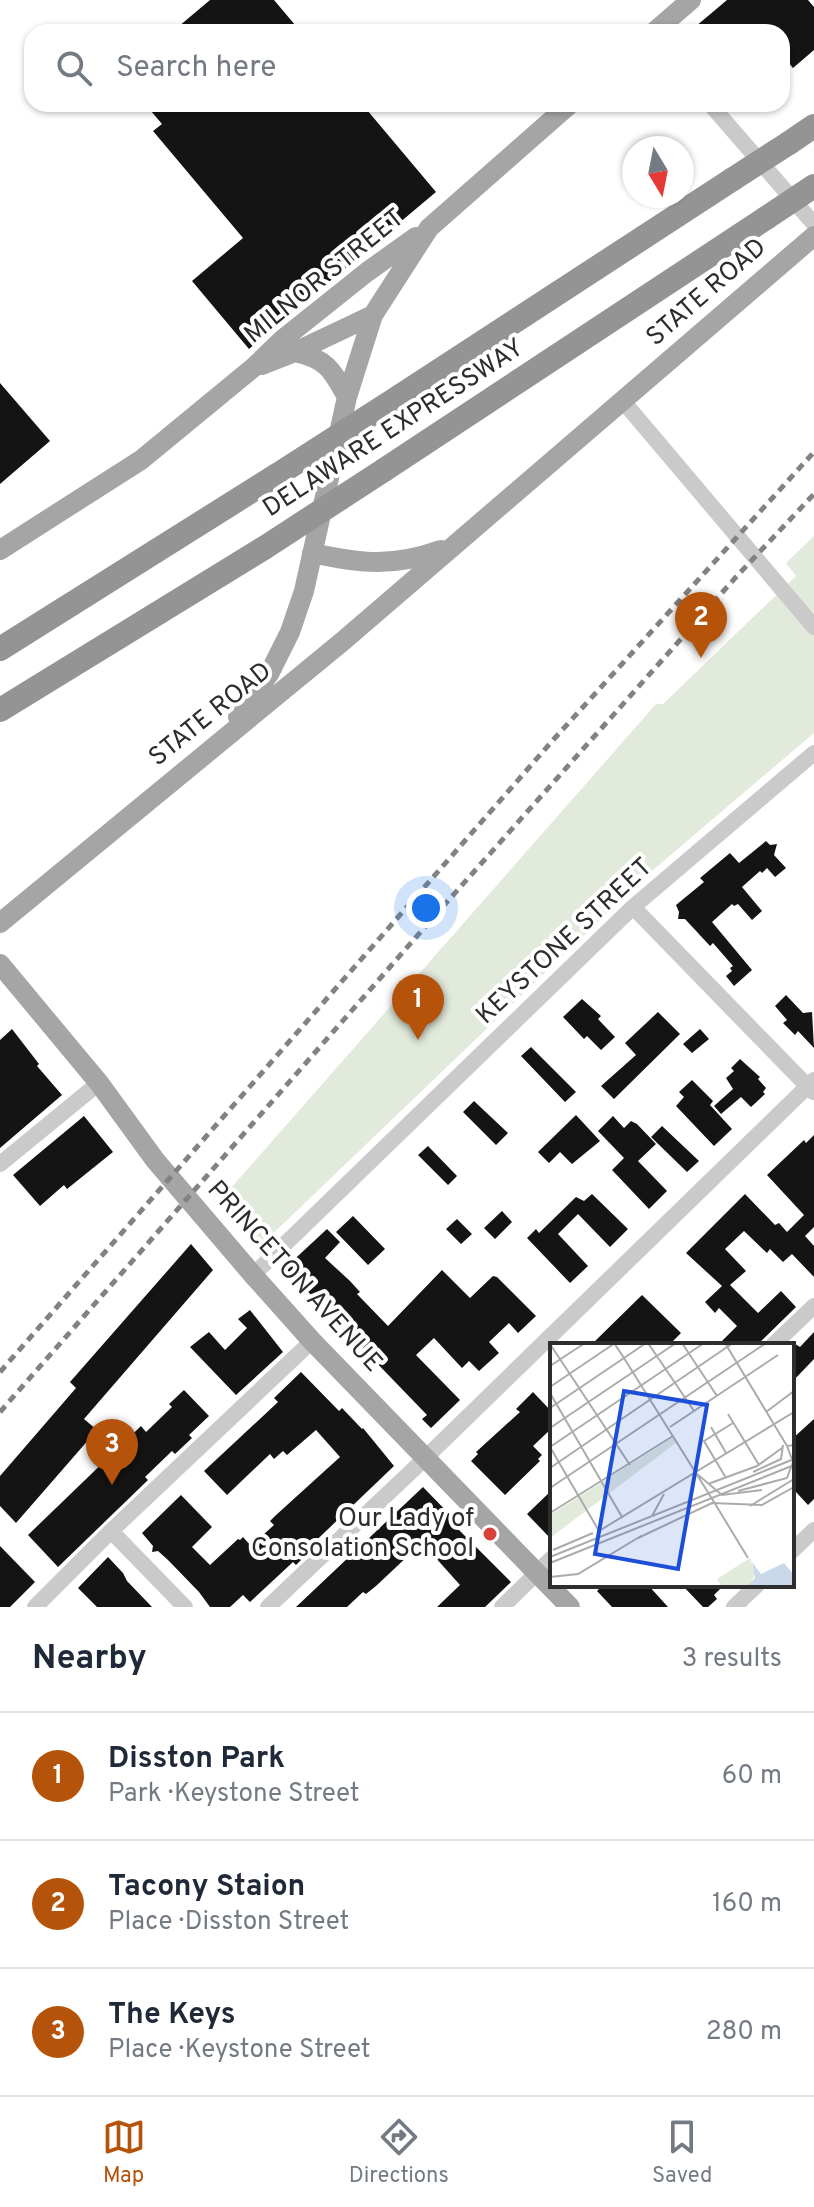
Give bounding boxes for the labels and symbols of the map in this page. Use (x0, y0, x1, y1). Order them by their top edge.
north arrow (622, 136, 694, 208)
street label: MILNOR STREET (238, 202, 412, 352)
street label: STATE ROAD (640, 232, 774, 354)
street label: DELAWARE EXPRESSWAY (257, 332, 531, 526)
pin: 2 (675, 592, 727, 658)
street label: STATE ROAD (143, 655, 279, 775)
street label: KEYSTONE STREET (470, 852, 660, 1032)
your location (406, 888, 446, 928)
pin: 1 (392, 974, 444, 1040)
street label: PRINCETON AVENUE (199, 1174, 389, 1380)
inset map (550, 1343, 794, 1587)
pin: 3 (86, 1419, 138, 1485)
place label: Our Lady of Consolation School (251, 1503, 474, 1566)
marker: Our Lady of Consolation School (481, 1525, 499, 1543)

